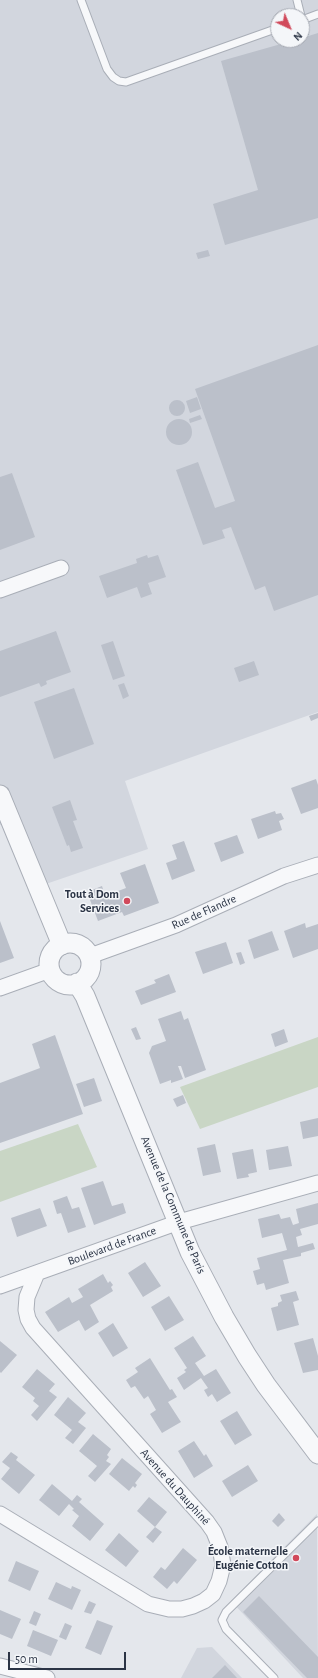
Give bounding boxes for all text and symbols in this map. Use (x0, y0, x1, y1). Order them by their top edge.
north arrow (270, 8, 310, 48)
text: N (291, 30, 305, 43)
place label: Tout à Dom Services (65, 887, 119, 915)
street label: Rue de Flandre (169, 891, 239, 933)
marker: Tout à Dom Services (122, 896, 132, 906)
street label: Avenue de la Commune de Paris (137, 1134, 209, 1276)
street label: Boulevard de France (66, 1223, 158, 1269)
street label: Avenue du Dauphiné (137, 1446, 213, 1528)
place label: École maternelle Eugénie Cotton (208, 1544, 288, 1572)
marker: École maternelle Eugénie Cotton (291, 1553, 301, 1563)
scale bar (10, 1644, 128, 1670)
text: 50 m (15, 1653, 38, 1665)

